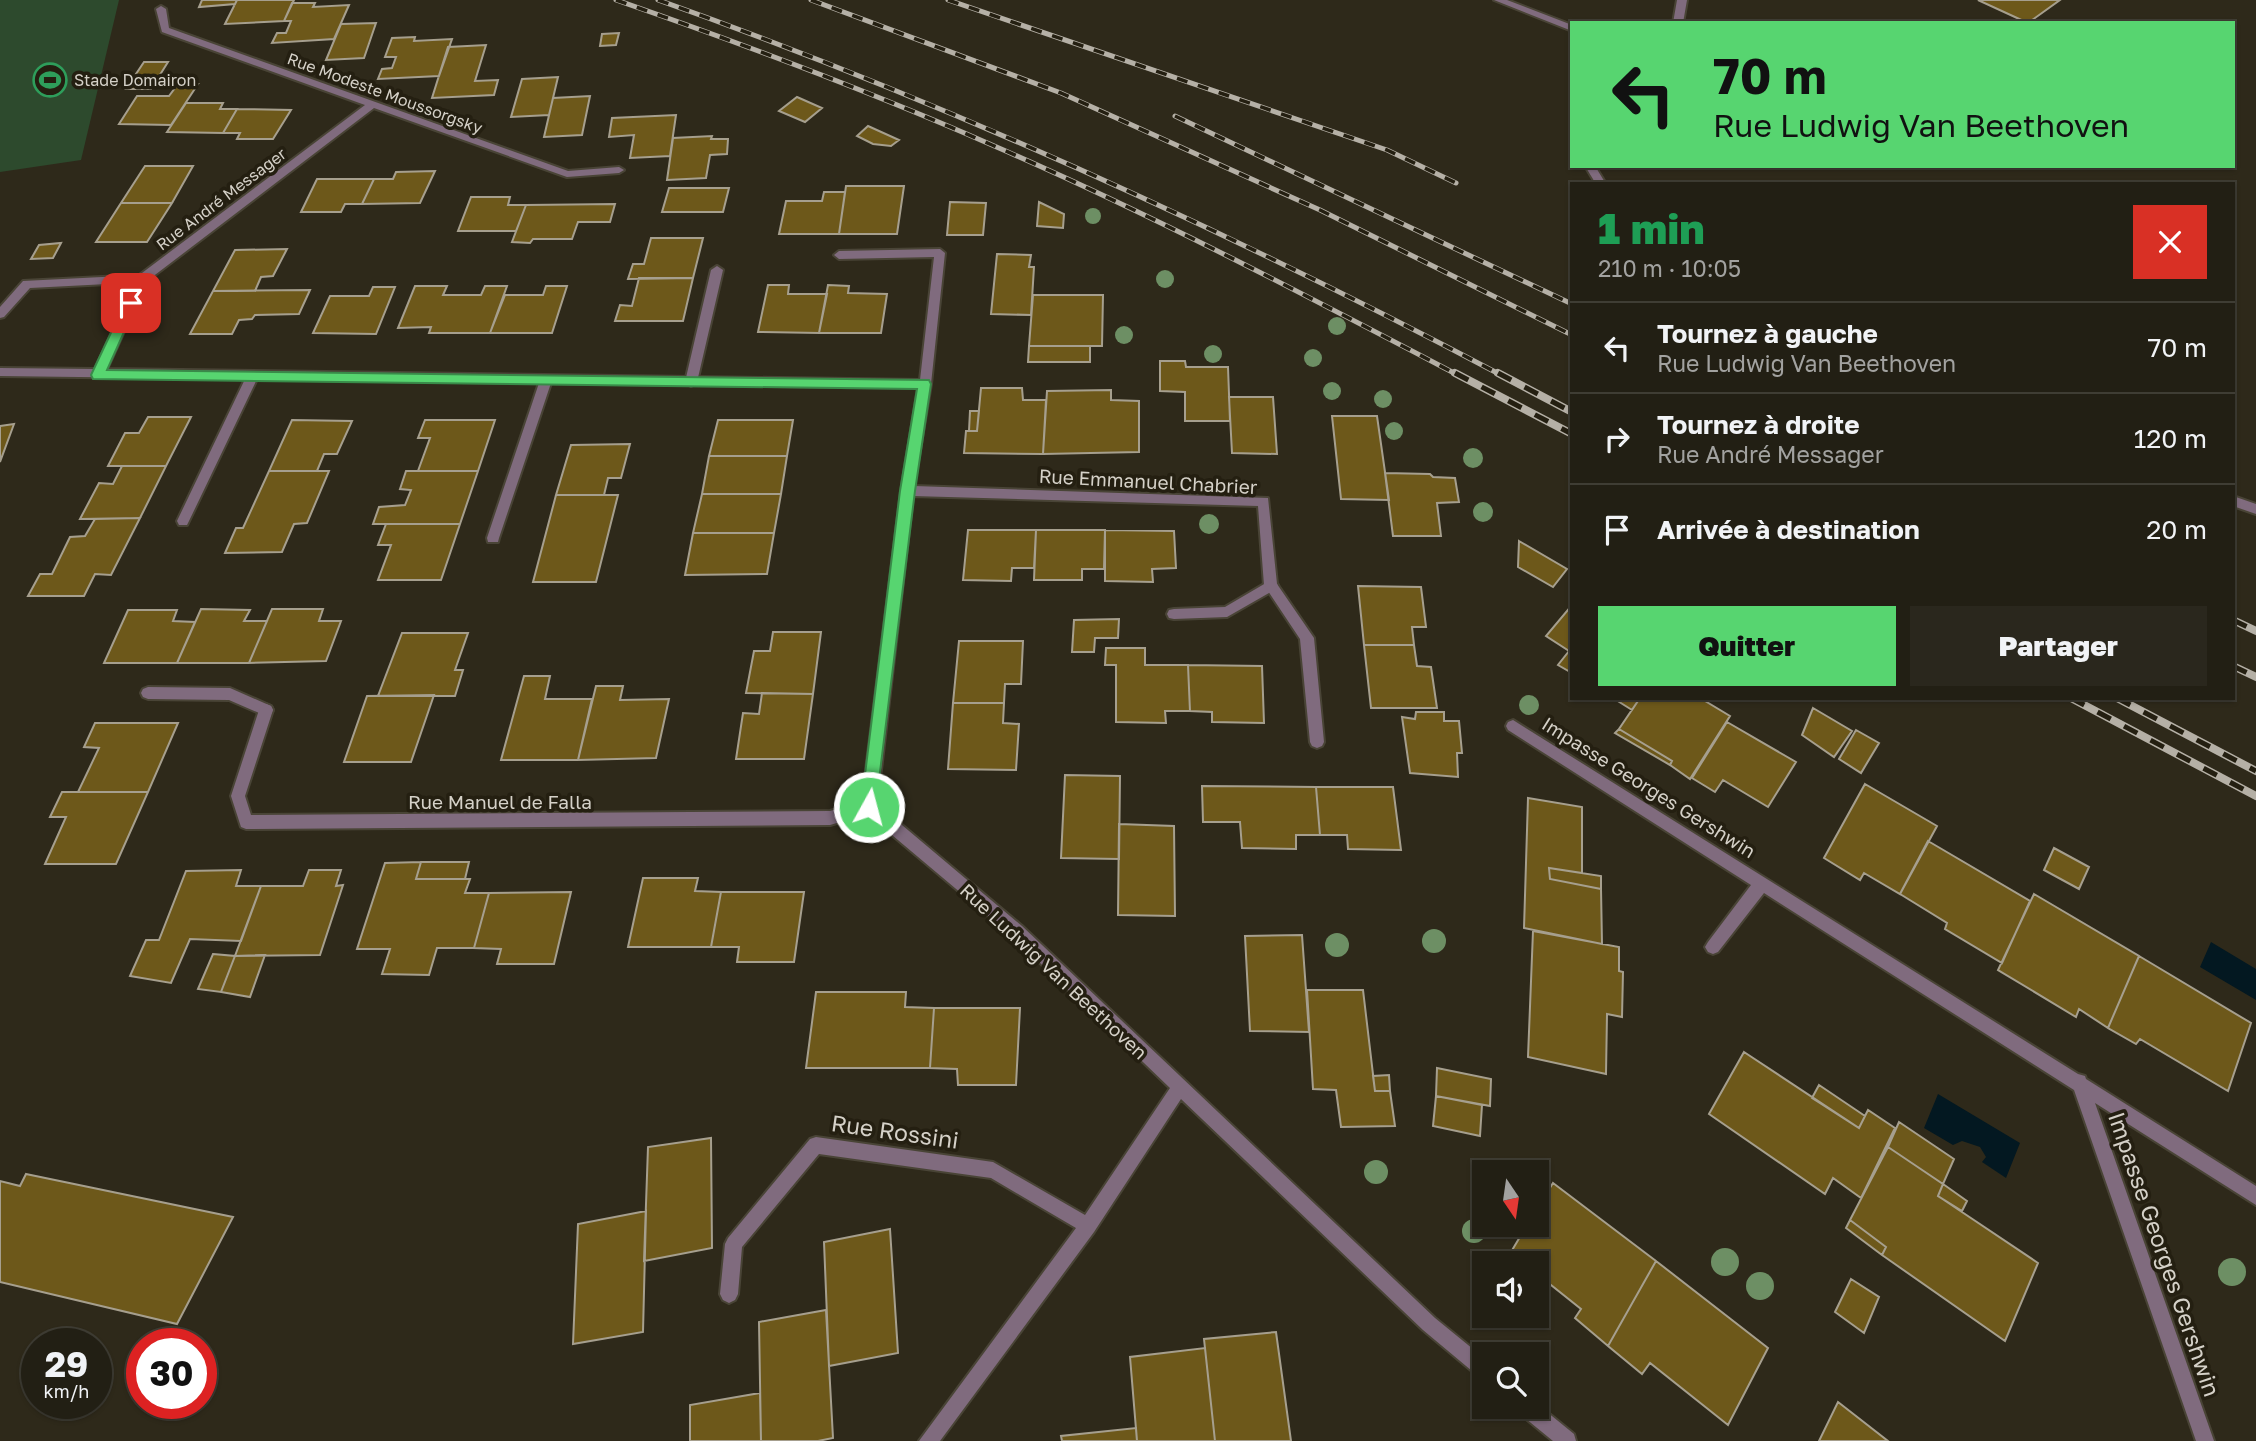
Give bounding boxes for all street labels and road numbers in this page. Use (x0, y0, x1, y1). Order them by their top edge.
street label: Rue Modeste Moussorgsky (285, 48, 485, 138)
street label: Rue André Messager (152, 144, 290, 254)
street label: Rue Emmanuel Chabrier (1038, 464, 1258, 498)
street label: Impasse Georges Gershwin (1538, 712, 1760, 862)
street label: Rue Manuel de Falla (408, 790, 592, 813)
street label: Rue Ludwig Van Beethoven (956, 878, 1152, 1064)
street label: Rue Rossini (830, 1108, 960, 1154)
street label: Impasse Georges Gershwin (2103, 1108, 2227, 1400)

